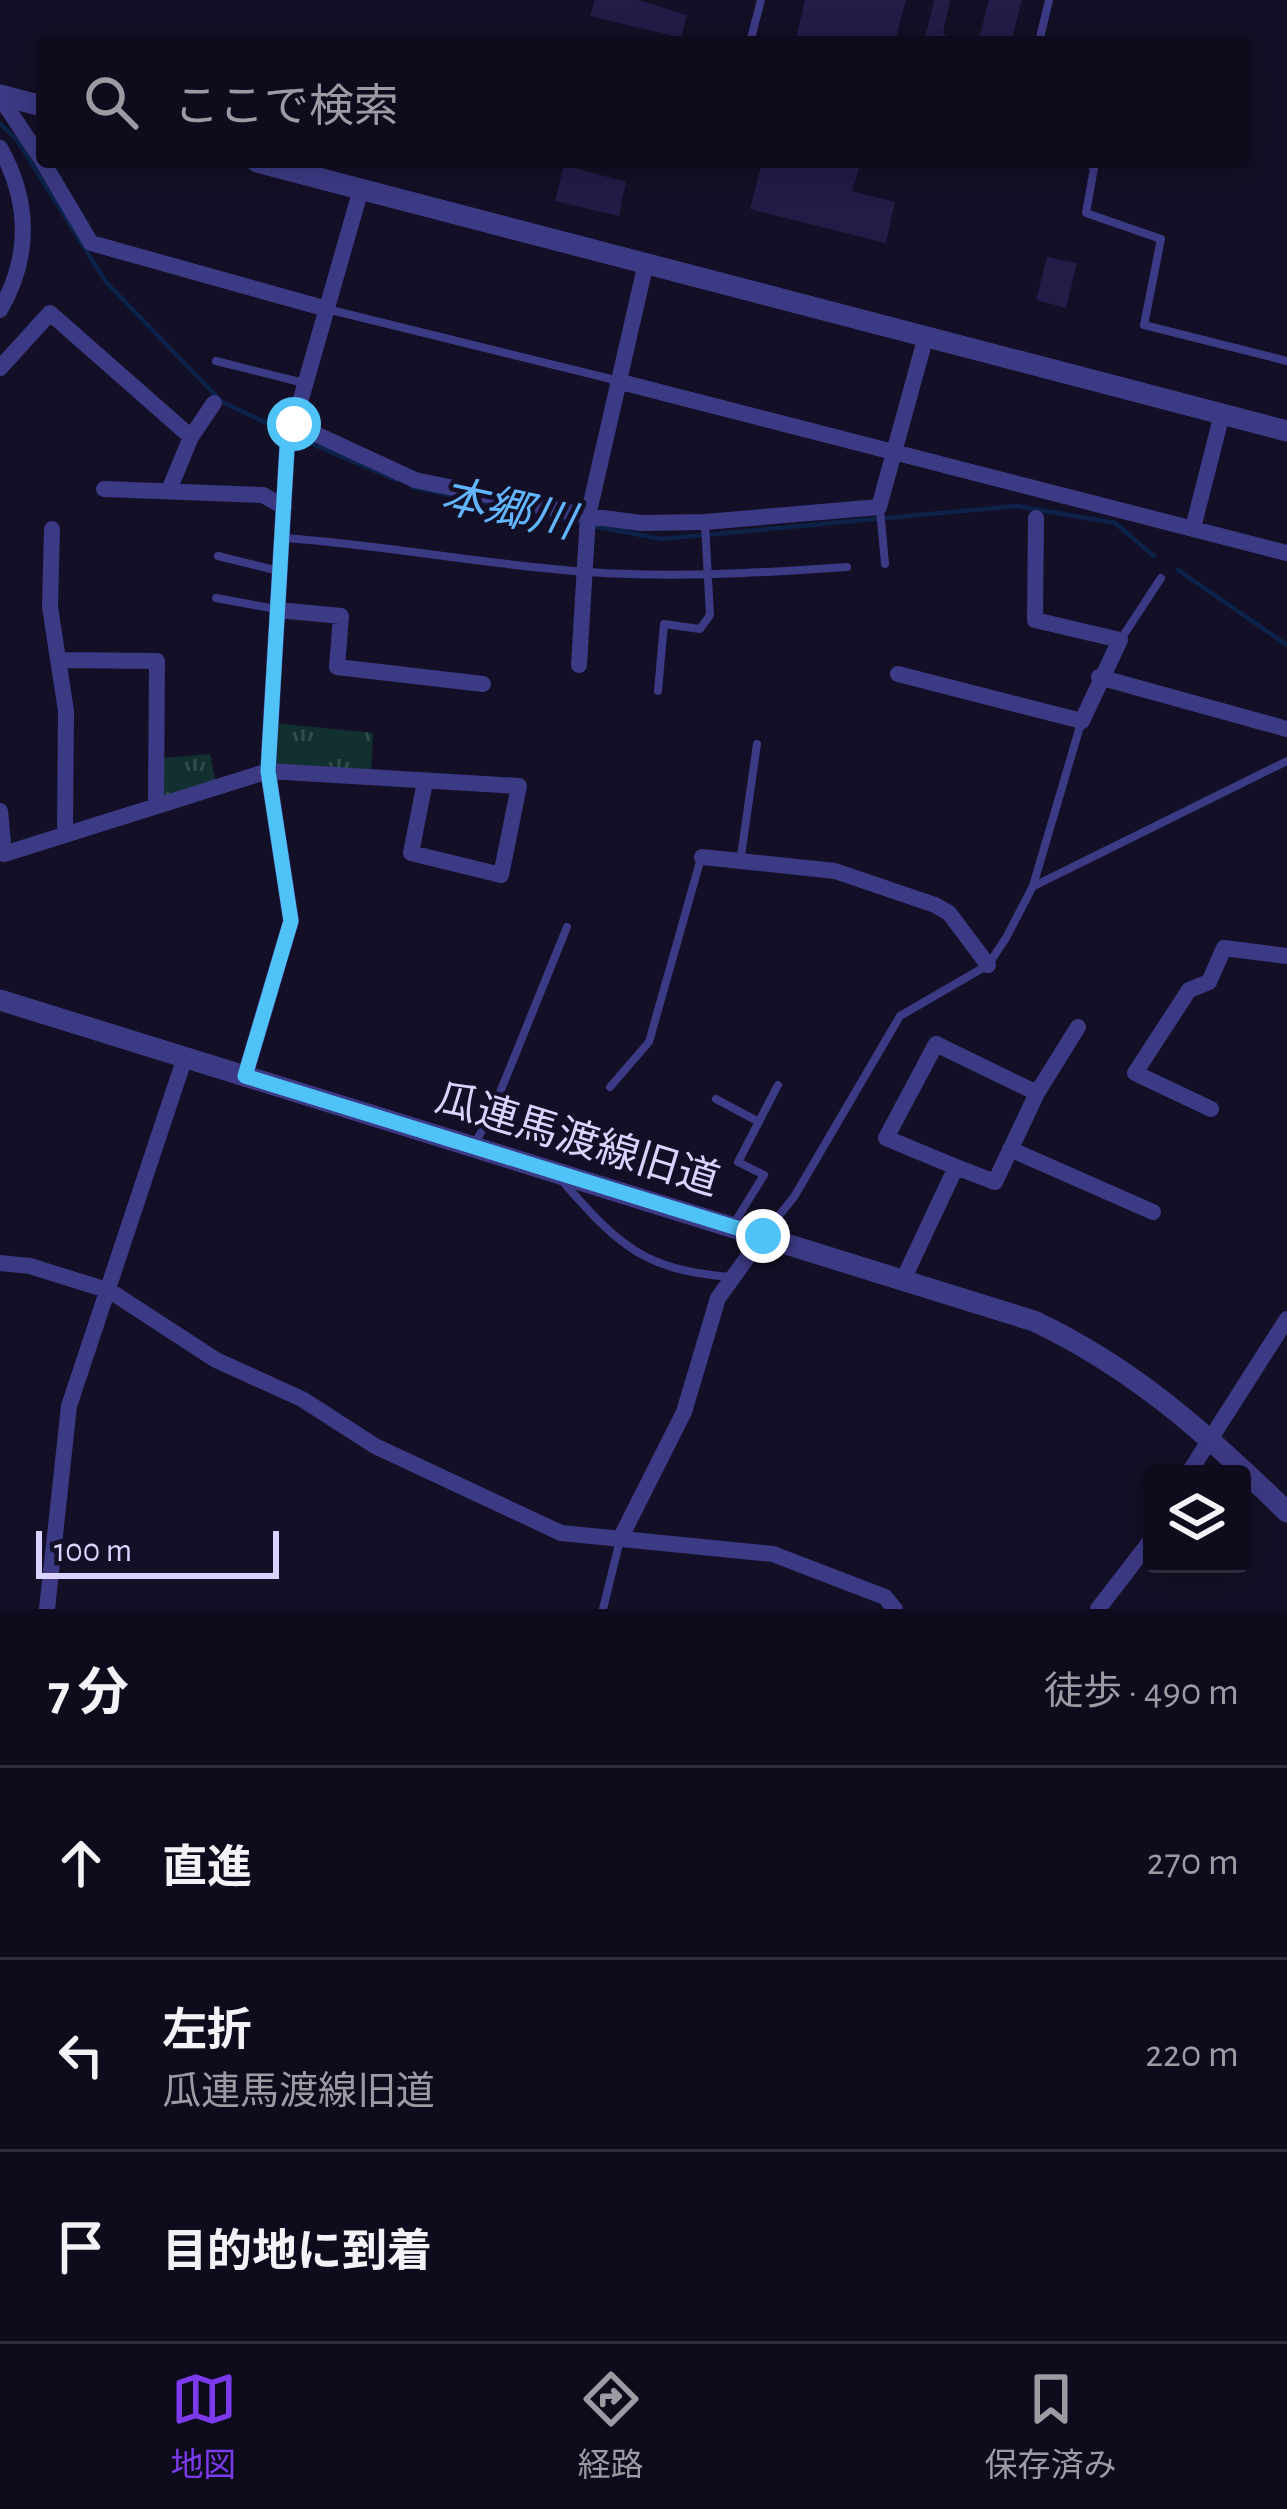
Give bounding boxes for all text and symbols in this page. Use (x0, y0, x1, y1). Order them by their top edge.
search box (36, 36, 1251, 168)
icon: search (78, 69, 144, 135)
text: ここで検索 (174, 85, 399, 130)
route start (267, 397, 321, 451)
water label: 本郷川 (437, 472, 583, 547)
street label: 瓜連馬渡線旧道 (431, 1075, 725, 1203)
route end (736, 1209, 790, 1263)
map controls (1143, 1465, 1251, 1573)
button: layers (1143, 1465, 1251, 1573)
scale bar (36, 1525, 279, 1578)
text: 100 m (54, 1535, 132, 1568)
text: 7 分 (48, 1668, 129, 1719)
text: 徒歩 · 490 m (1044, 1673, 1239, 1712)
icon: ahead (48, 1830, 114, 1896)
text: 270 m (1147, 1843, 1239, 1882)
text: 直進 (162, 1846, 252, 1891)
text: 左折 (162, 2009, 252, 2054)
icon: left (48, 2022, 114, 2088)
text: 220 m (1145, 2035, 1239, 2074)
text: 瓜連馬渡線旧道 (162, 2073, 435, 2112)
icon: arrive (48, 2214, 114, 2280)
text: 目的地に到着 (162, 2230, 432, 2275)
tab: 地図 (171, 2366, 237, 2487)
tab: 経路 (578, 2366, 644, 2487)
tab: 保存済み (985, 2366, 1117, 2487)

